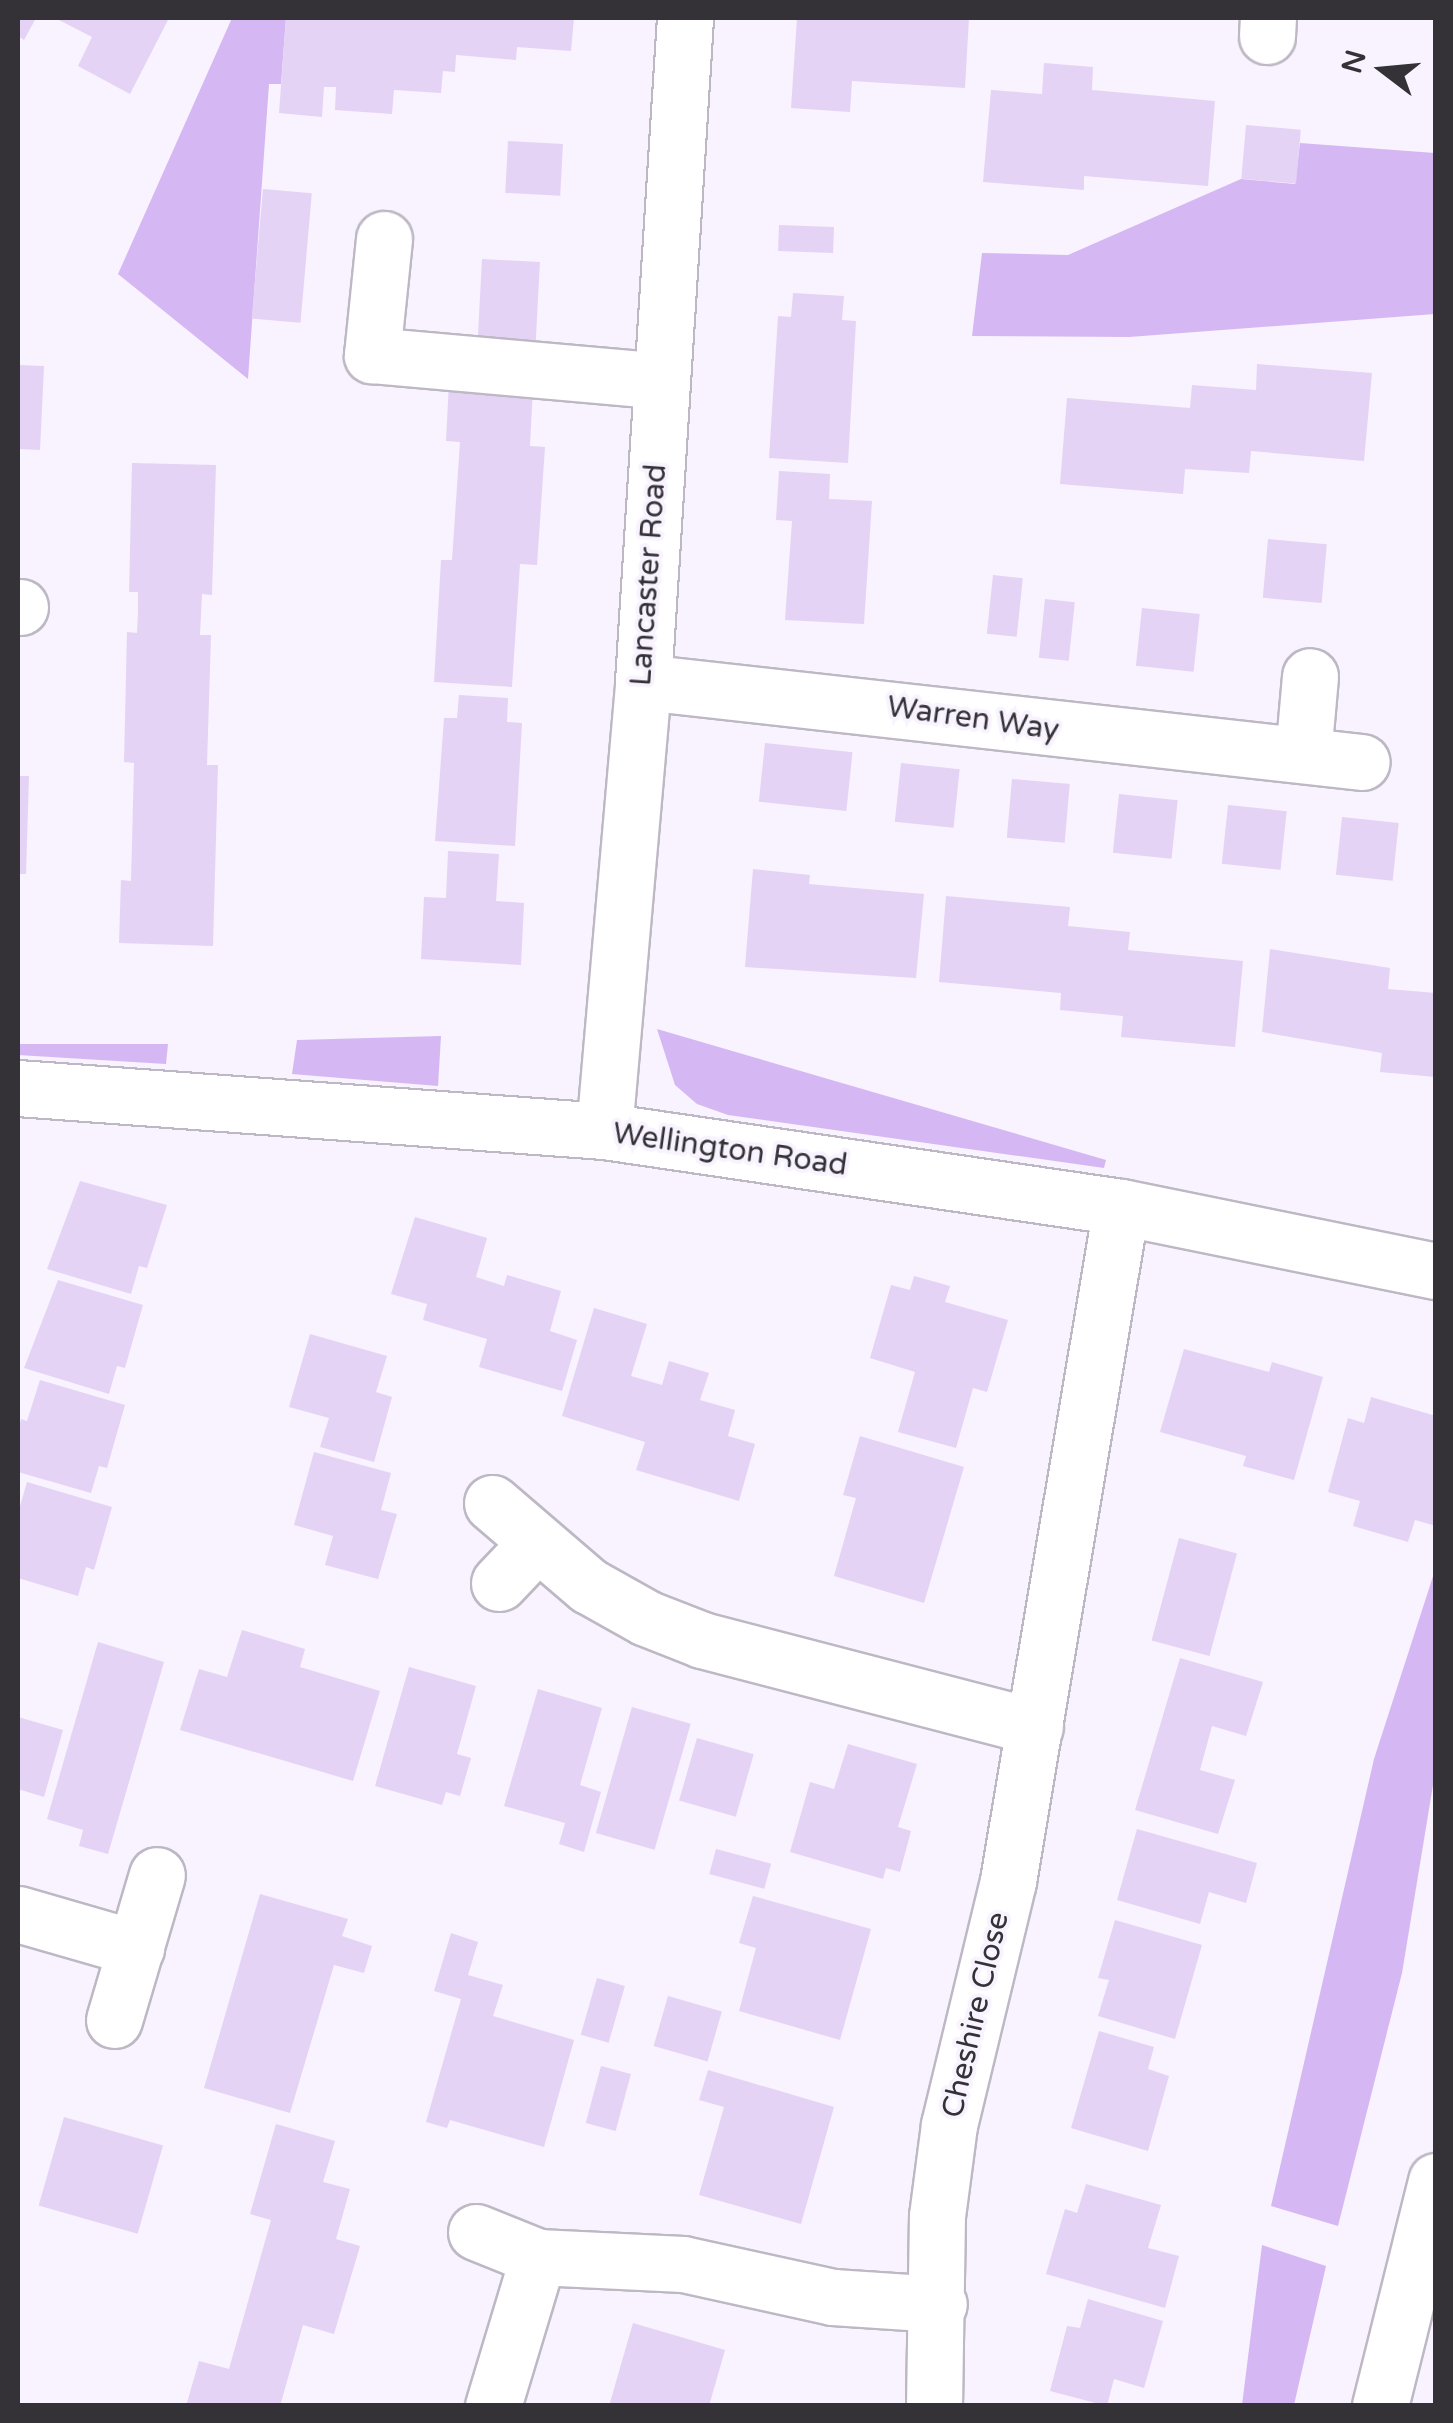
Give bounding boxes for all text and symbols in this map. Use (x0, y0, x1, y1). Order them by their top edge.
north arrow (1333, 20, 1433, 120)
text: N (1335, 46, 1374, 77)
street label: Lancaster Road (623, 463, 675, 687)
street label: Warren Way (885, 689, 1061, 749)
street label: Wellington Road (610, 1116, 850, 1184)
street label: Cheshire Close (935, 1909, 1017, 2121)

